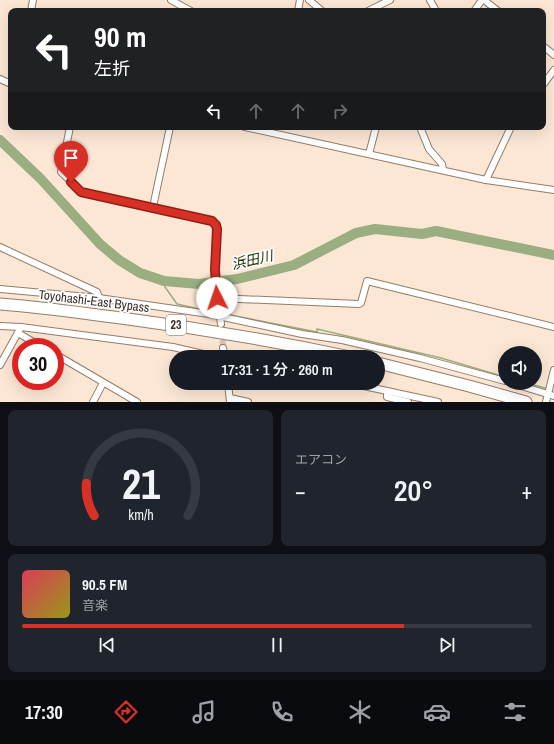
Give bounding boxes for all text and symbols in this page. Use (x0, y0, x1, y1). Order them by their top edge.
text: 90 m (94, 18, 146, 56)
icon: left (28, 24, 80, 76)
text: 左折 (94, 56, 130, 81)
icon: left (203, 100, 225, 122)
icon: ahead (245, 100, 267, 122)
icon: ahead (287, 100, 309, 122)
icon: right (329, 100, 351, 122)
pin (54, 141, 88, 182)
icon: arrive (60, 147, 82, 169)
water label: 浜田川 (230, 246, 276, 273)
position arrow (196, 277, 238, 319)
street label: Toyohashi-East Bypass (38, 286, 150, 316)
road number: 23 (166, 315, 186, 335)
speed limit sign: 30 (12, 338, 64, 390)
map controls (498, 346, 542, 390)
button: sound (498, 346, 542, 390)
text: 17:31 · 1 分 · 260 m (221, 359, 333, 380)
text: エアコン (295, 451, 347, 468)
text: 21 (122, 456, 159, 512)
text: 20° (394, 470, 433, 510)
text: − (295, 476, 306, 506)
text: + (521, 476, 532, 506)
text: km/h (128, 505, 153, 524)
text: 90.5 FM (82, 574, 127, 595)
text: 音楽 (82, 597, 108, 614)
icon: previous (96, 634, 118, 656)
icon: pause (266, 634, 288, 656)
icon: next (436, 634, 458, 656)
icon: directions (112, 698, 140, 726)
icon: music (190, 698, 218, 726)
icon: phone (268, 698, 296, 726)
icon: climate (346, 698, 374, 726)
icon: car (423, 698, 451, 726)
icon: filters (501, 698, 529, 726)
text: 17:30 (25, 700, 63, 725)

